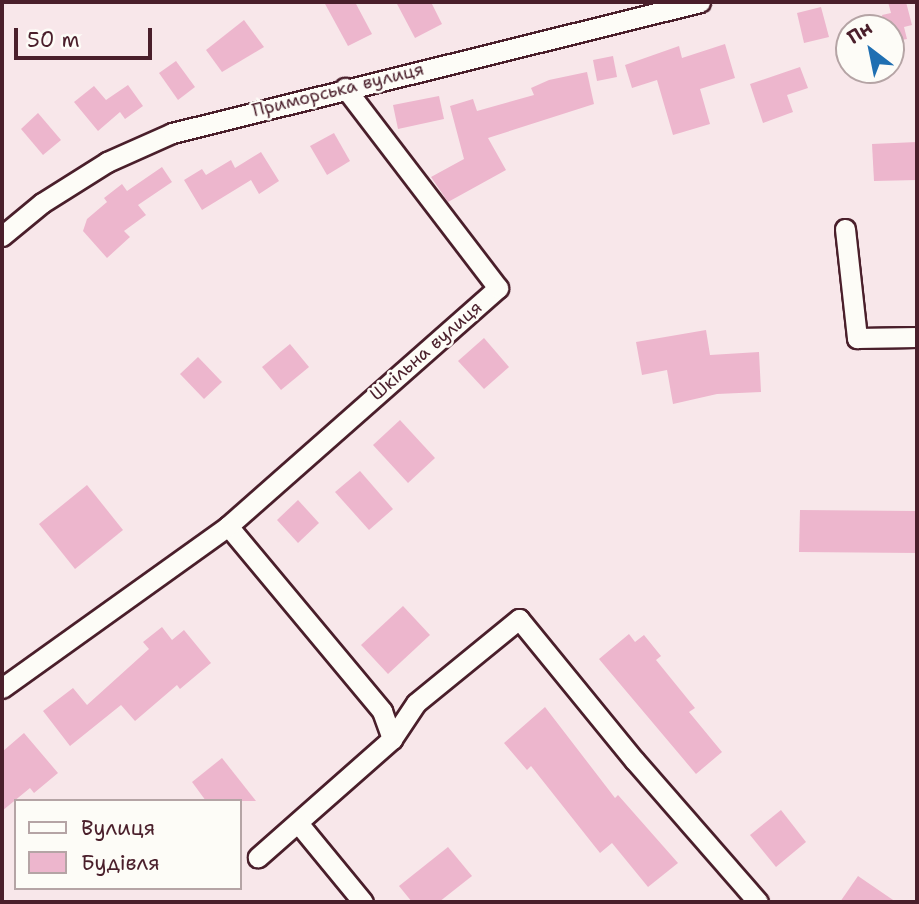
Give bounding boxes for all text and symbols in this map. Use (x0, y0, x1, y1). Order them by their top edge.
scale bar (18, 14, 156, 58)
north arrow (835, 14, 905, 84)
text: Пн (842, 15, 877, 50)
text: 50 m (27, 26, 80, 54)
street label: Приморська вулиця (250, 58, 426, 122)
street label: Шкільна вулиця (366, 297, 486, 405)
legend (14, 799, 242, 890)
text: Вулиця (81, 814, 155, 842)
text: Будівля (81, 849, 160, 877)

